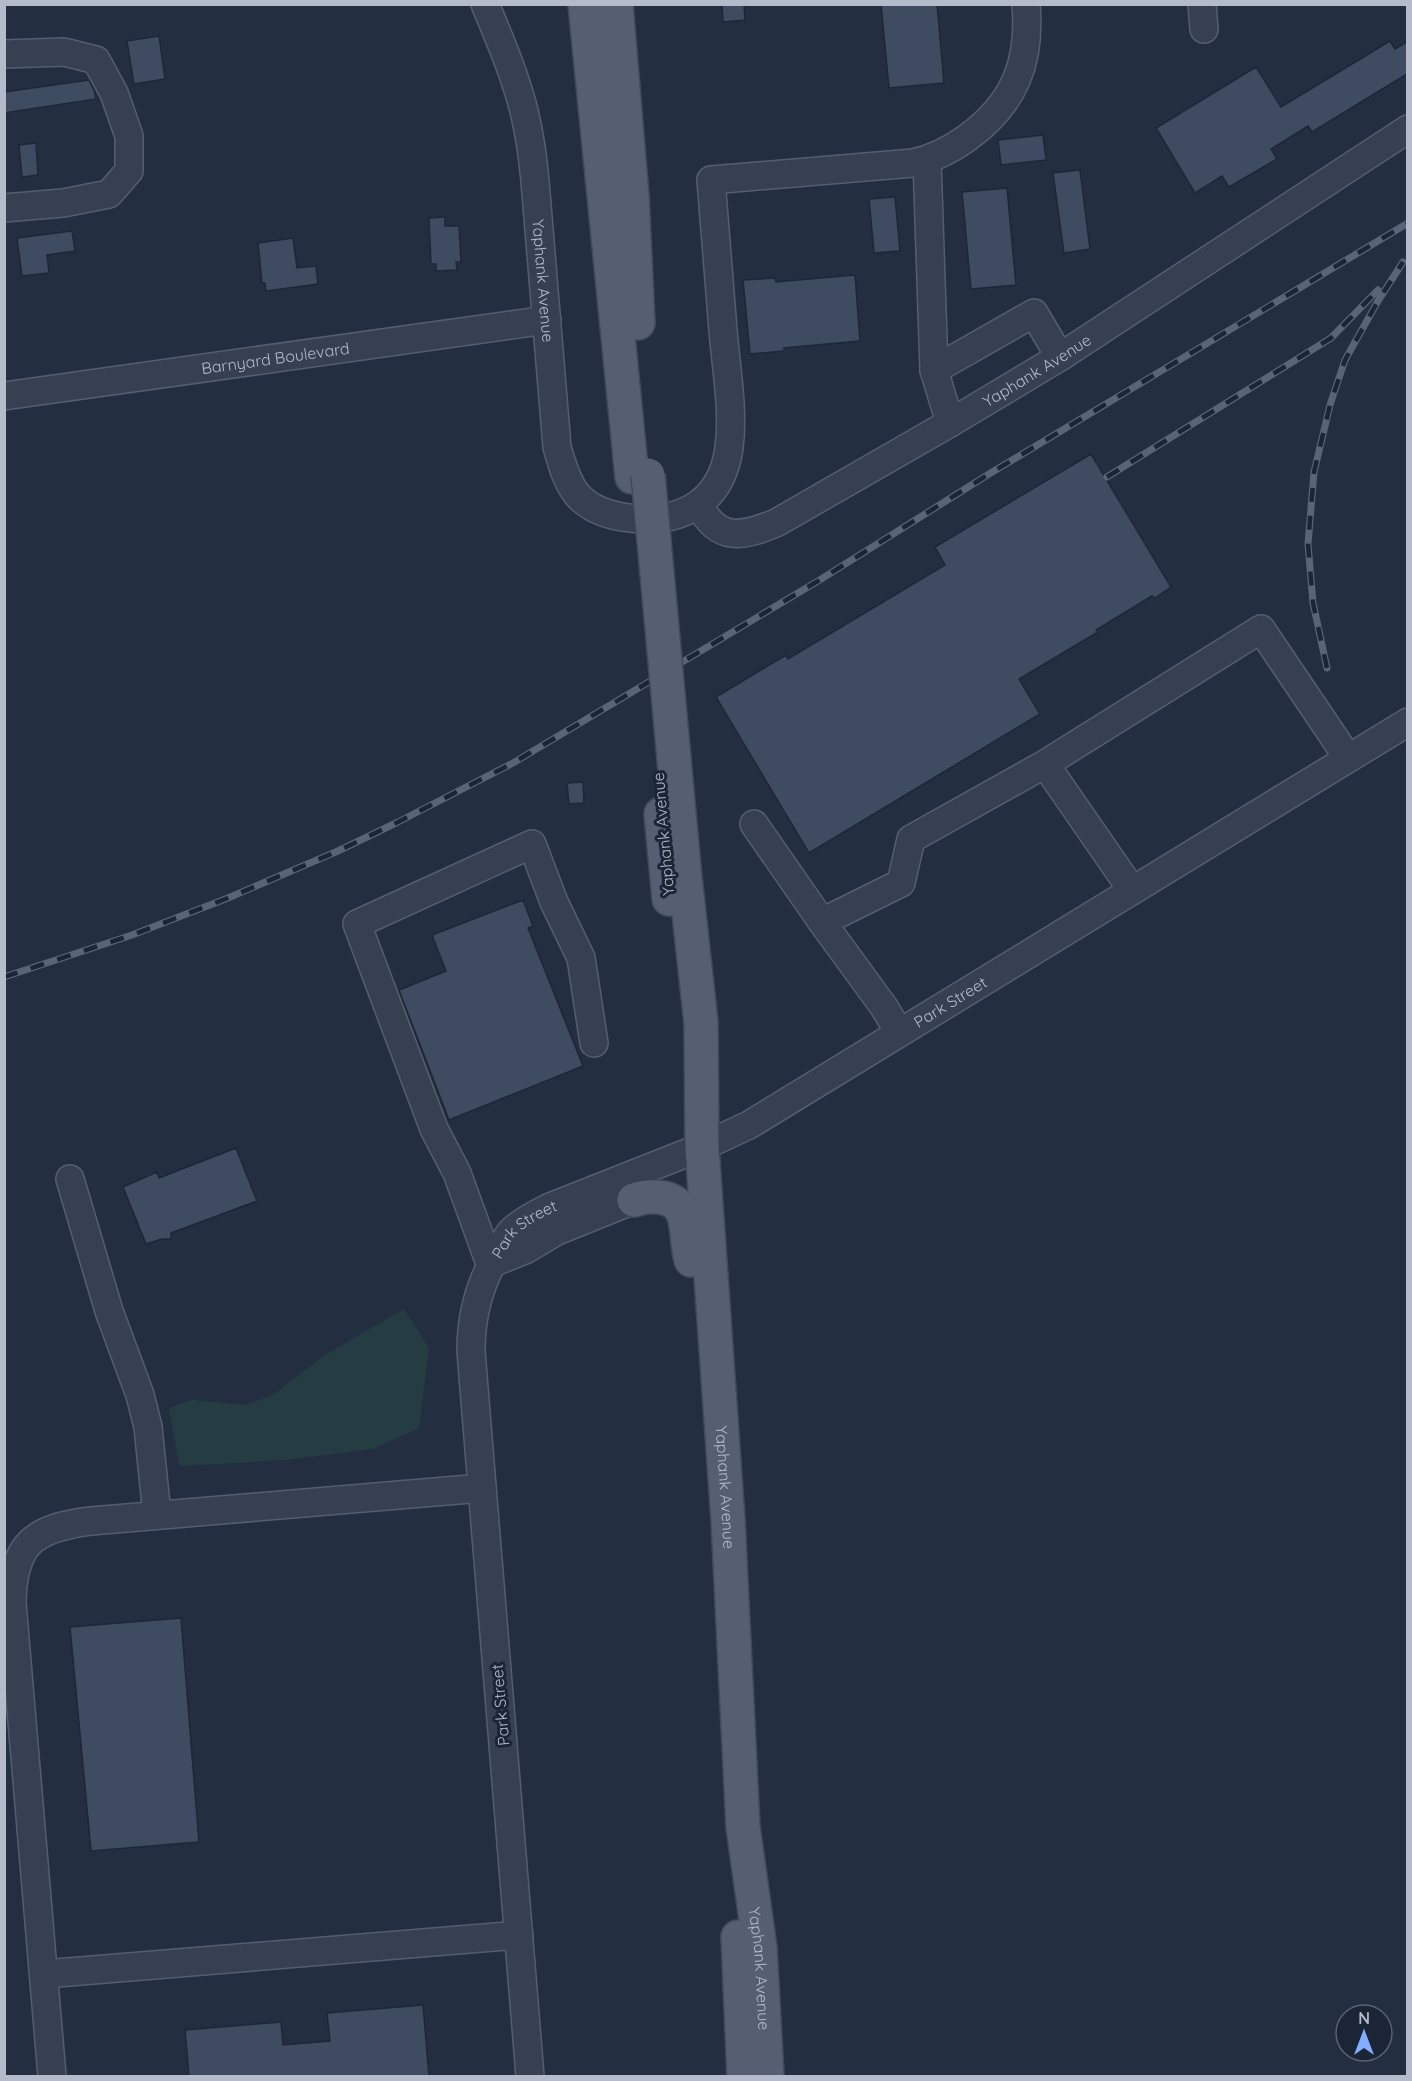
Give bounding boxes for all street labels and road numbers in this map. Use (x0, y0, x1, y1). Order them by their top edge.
street label: Yaphank Avenue (528, 218, 558, 343)
street label: Yaphank Avenue (979, 329, 1095, 411)
street label: Barnyard Boulevard (200, 338, 351, 378)
street label: Yaphank Avenue (648, 772, 678, 896)
street label: Park Street (910, 972, 990, 1032)
street label: Park Street (487, 1195, 559, 1262)
street label: Yaphank Avenue (711, 1425, 739, 1549)
street label: Park Street (486, 1663, 514, 1747)
street label: Yaphank Avenue (744, 1906, 774, 2031)

